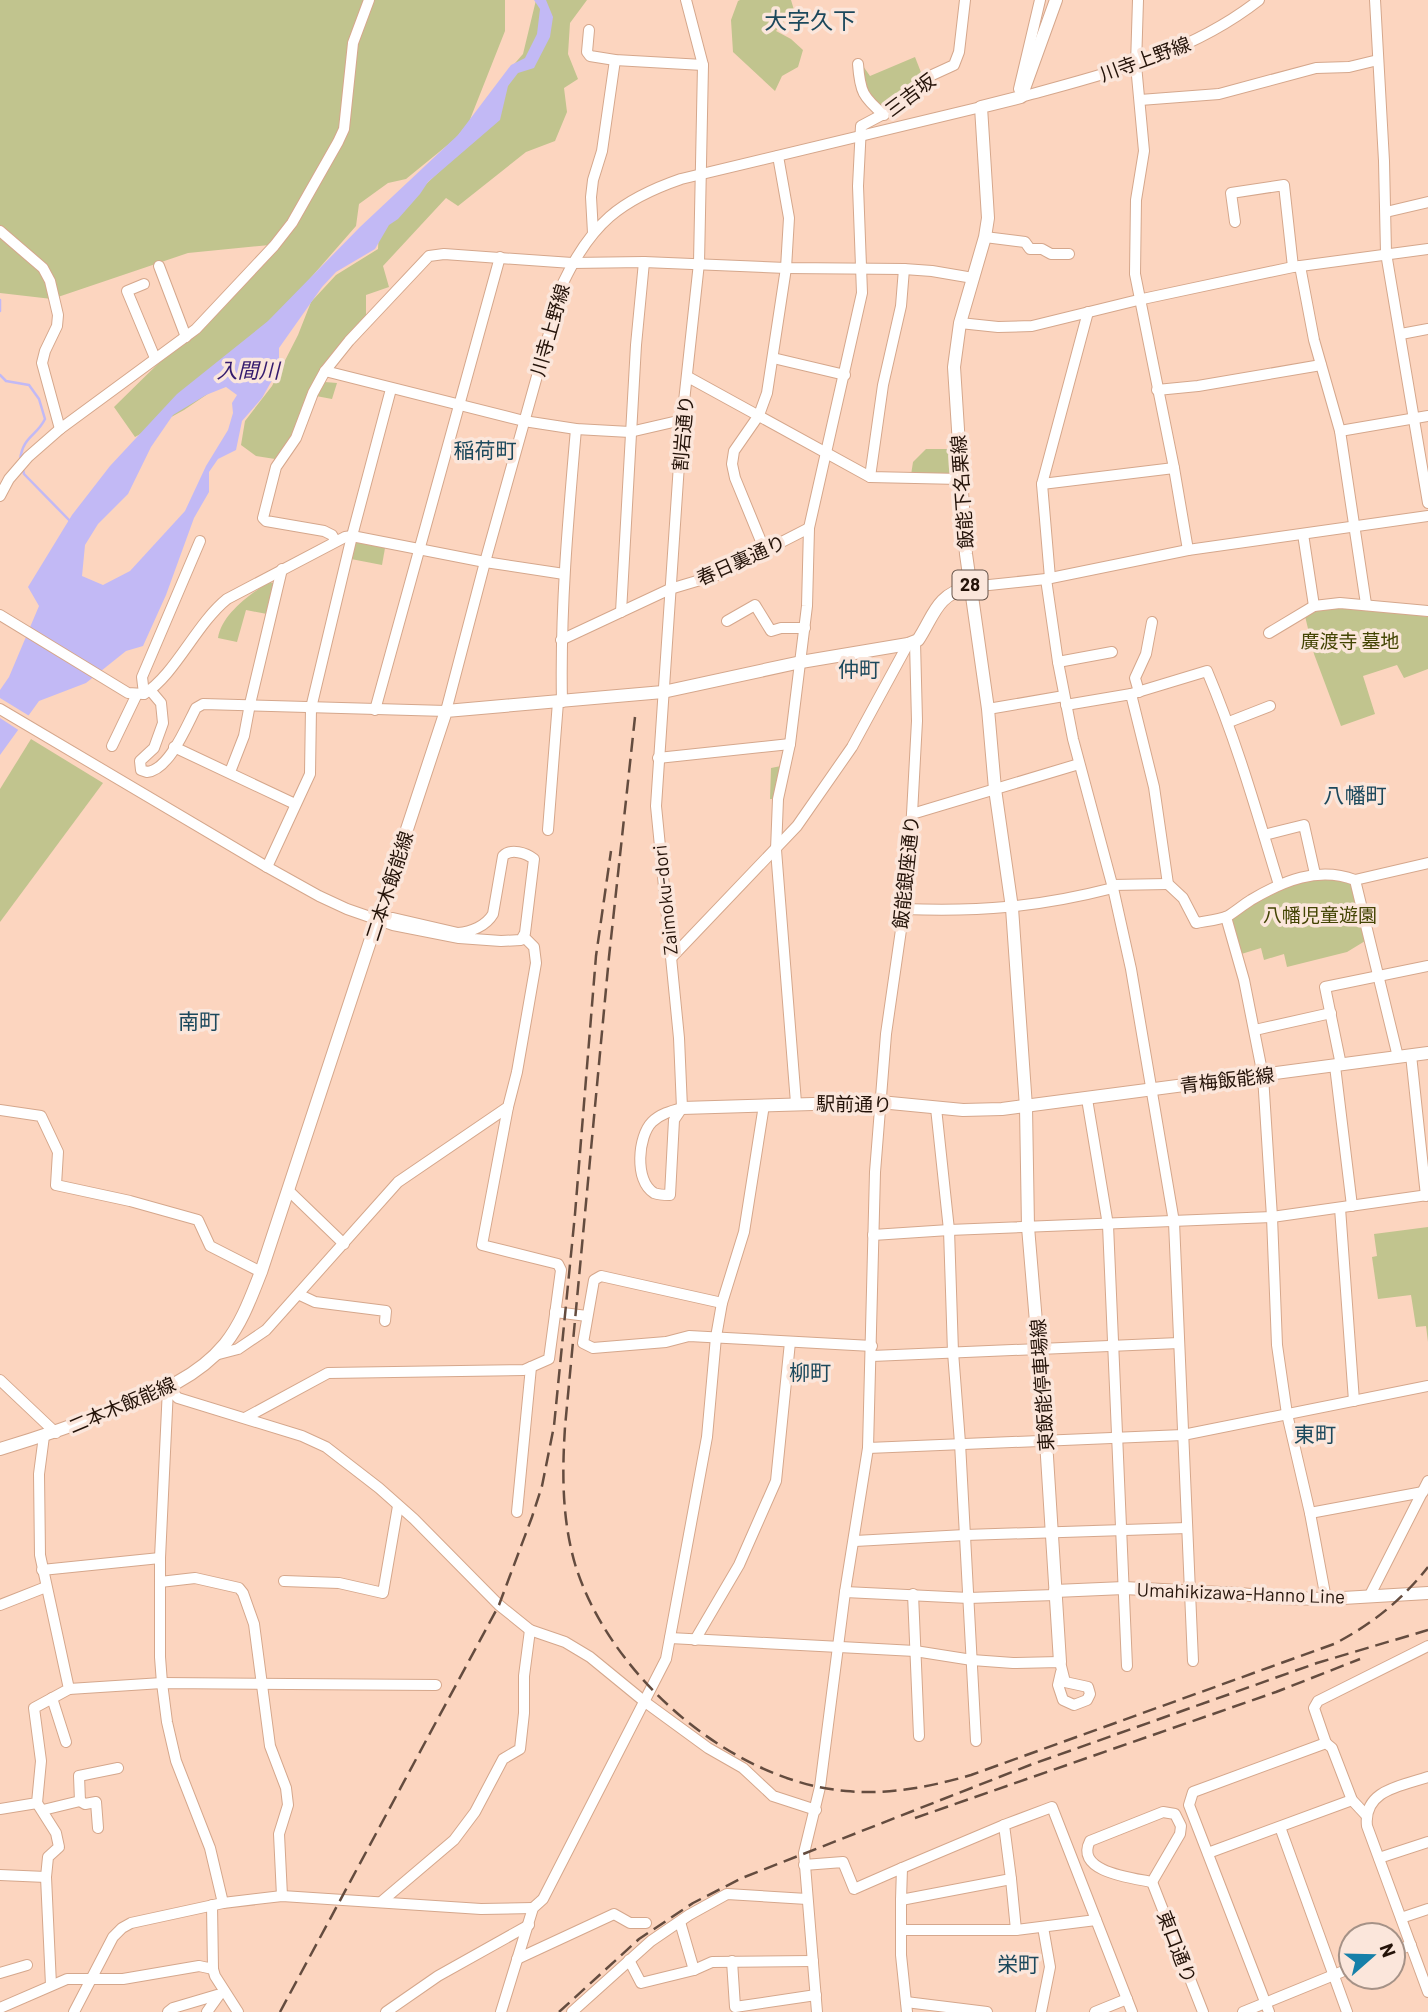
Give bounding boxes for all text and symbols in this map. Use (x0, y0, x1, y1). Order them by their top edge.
district label: 大字久下 (764, 6, 856, 34)
street label: 川寺上野線 (1096, 31, 1193, 86)
street label: 三吉坂 (880, 68, 939, 121)
street label: 川寺上野線 (525, 281, 574, 379)
water label: 入間川 (217, 357, 281, 382)
street label: 割岩通り (668, 394, 697, 472)
street label: 飯能下名栗線 (946, 434, 977, 550)
district label: 稲荷町 (454, 437, 517, 462)
street label: 春日裏通り (693, 530, 789, 589)
road number: 28 (953, 570, 988, 600)
park label: 廣渡寺 墓地 (1301, 629, 1399, 652)
district label: 仲町 (838, 656, 880, 681)
district label: 八幡町 (1324, 782, 1387, 807)
street label: 飯能銀座通り (888, 814, 923, 930)
street label: 二本木飯能線 (360, 828, 417, 944)
street label: Zaimoku-dori (647, 844, 682, 956)
park label: 八幡児童遊園 (1263, 903, 1377, 926)
district label: 南町 (178, 1008, 220, 1033)
street label: 青梅飯能線 (1178, 1062, 1275, 1097)
street label: 駅前通り (816, 1091, 892, 1116)
street label: 東飯能停車場線 (1025, 1318, 1058, 1452)
district label: 柳町 (789, 1359, 831, 1384)
street label: 二本木飯能線 (65, 1372, 179, 1437)
district label: 東町 (1294, 1421, 1336, 1446)
street label: Umahikizawa-Hanno Line (1136, 1577, 1346, 1608)
street label: 東口通り (1153, 1907, 1202, 1986)
north arrow (1337, 1921, 1407, 1991)
text: N (1375, 1940, 1401, 1960)
district label: 栄町 (997, 1951, 1039, 1976)

